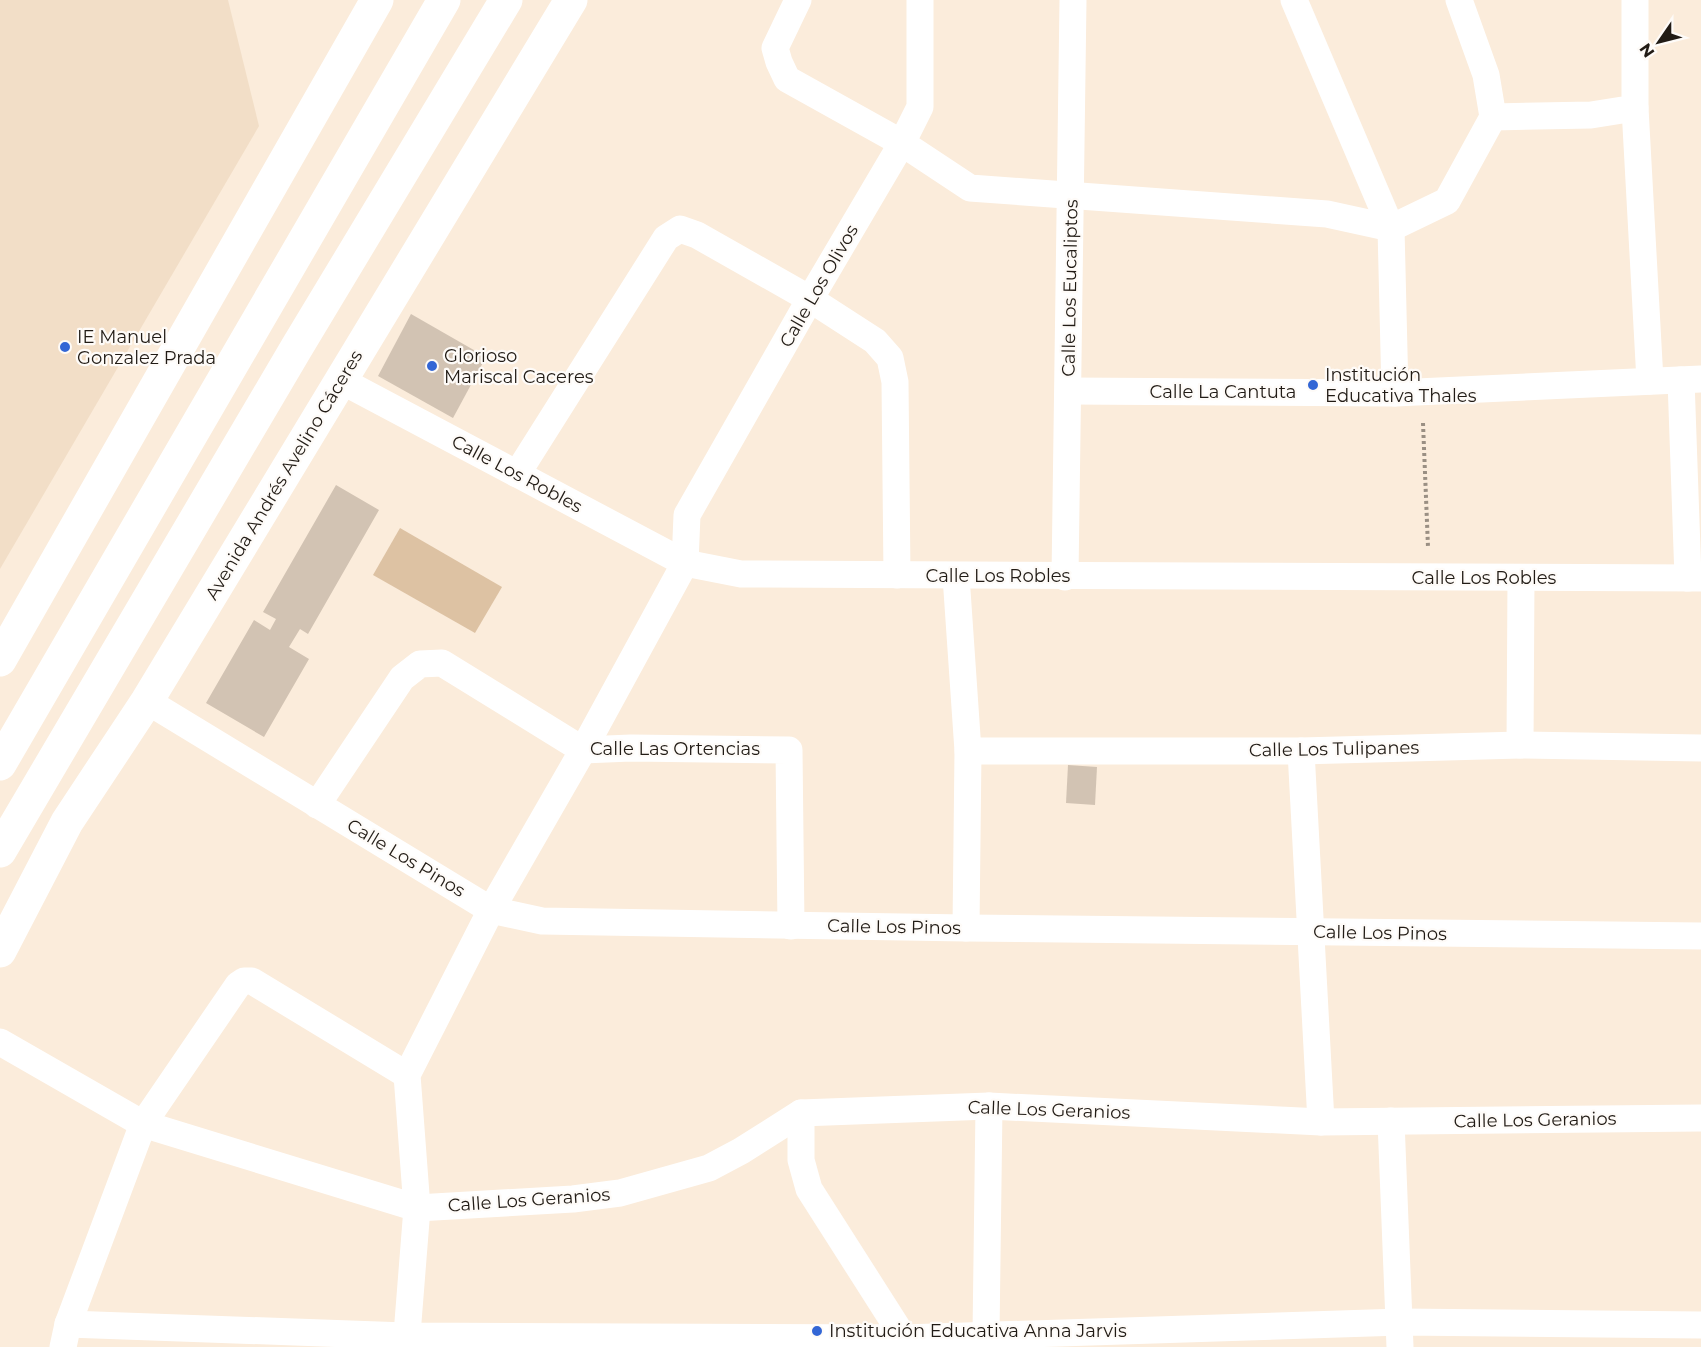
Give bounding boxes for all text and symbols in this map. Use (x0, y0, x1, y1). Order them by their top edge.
north arrow (1629, 12, 1689, 72)
text: N (1636, 40, 1659, 61)
street label: Calle Los Eucaliptos (1057, 199, 1083, 377)
street label: Calle Los Olivos (775, 221, 863, 351)
place label: IE Manuel Gonzalez Prada (77, 326, 216, 369)
marker: IE Manuel Gonzalez Prada (58, 340, 72, 354)
place label: Glorioso Mariscal Caceres (444, 345, 594, 388)
street label: Avenida Andrés Avelino Cáceres (201, 346, 368, 604)
marker: Glorioso Mariscal Caceres (425, 359, 439, 373)
place label: Institución Educativa Thales (1325, 364, 1477, 407)
marker: Institución Educativa Thales (1306, 378, 1320, 392)
street label: Calle La Cantuta (1150, 381, 1296, 403)
street label: Calle Los Robles (448, 430, 586, 518)
street label: Calle Los Robles (926, 565, 1071, 587)
street label: Calle Los Robles (1412, 567, 1557, 589)
street label: Calle Los Tulipanes (1249, 737, 1419, 761)
street label: Calle Las Ortencias (590, 738, 760, 760)
street label: Calle Los Pinos (343, 814, 469, 902)
street label: Calle Los Pinos (827, 915, 961, 939)
street label: Calle Los Pinos (1313, 921, 1447, 945)
street label: Calle Los Geranios (967, 1096, 1131, 1124)
street label: Calle Los Geranios (1453, 1108, 1617, 1132)
street label: Calle Los Geranios (447, 1183, 611, 1217)
place label: Institución Educativa Anna Jarvis (829, 1320, 1127, 1342)
marker: Institución Educativa Anna Jarvis (810, 1324, 824, 1338)

